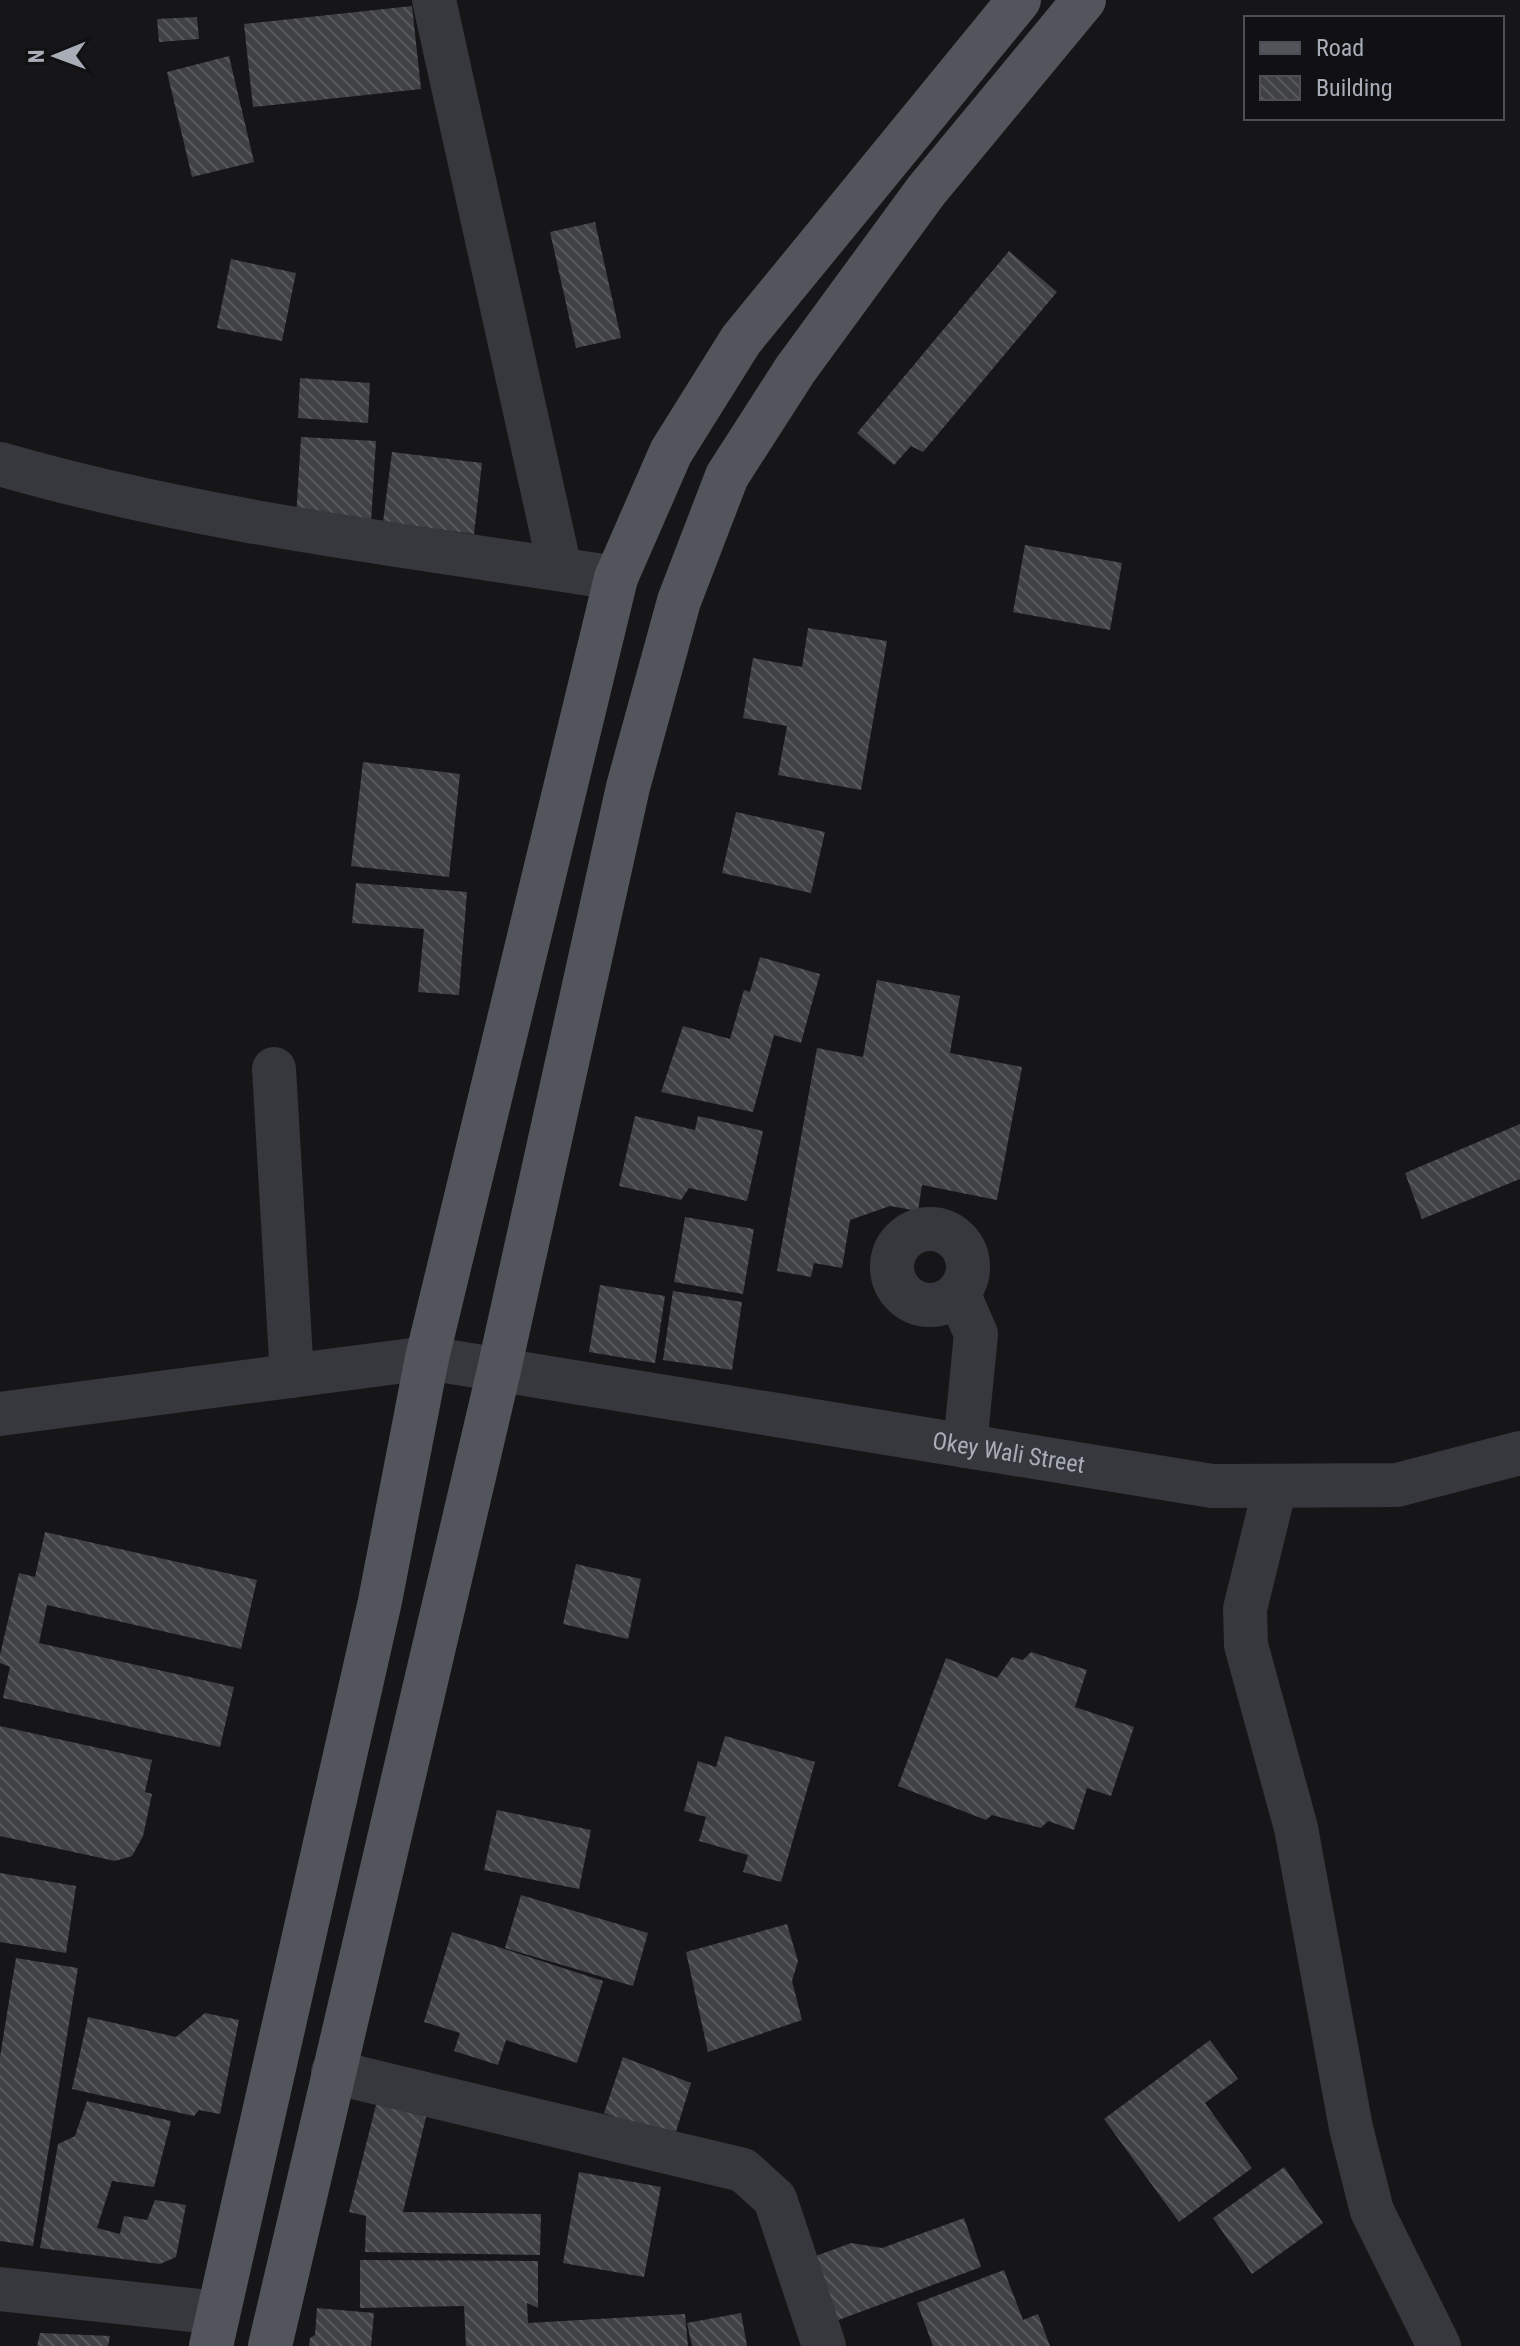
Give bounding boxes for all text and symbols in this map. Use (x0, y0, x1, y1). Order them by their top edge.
north arrow (16, 16, 96, 96)
legend (1244, 16, 1504, 120)
text: Road (1316, 34, 1364, 62)
text: N (24, 49, 49, 63)
text: Building (1316, 74, 1393, 102)
street label: Okey Wali Street (930, 1427, 1087, 1479)

